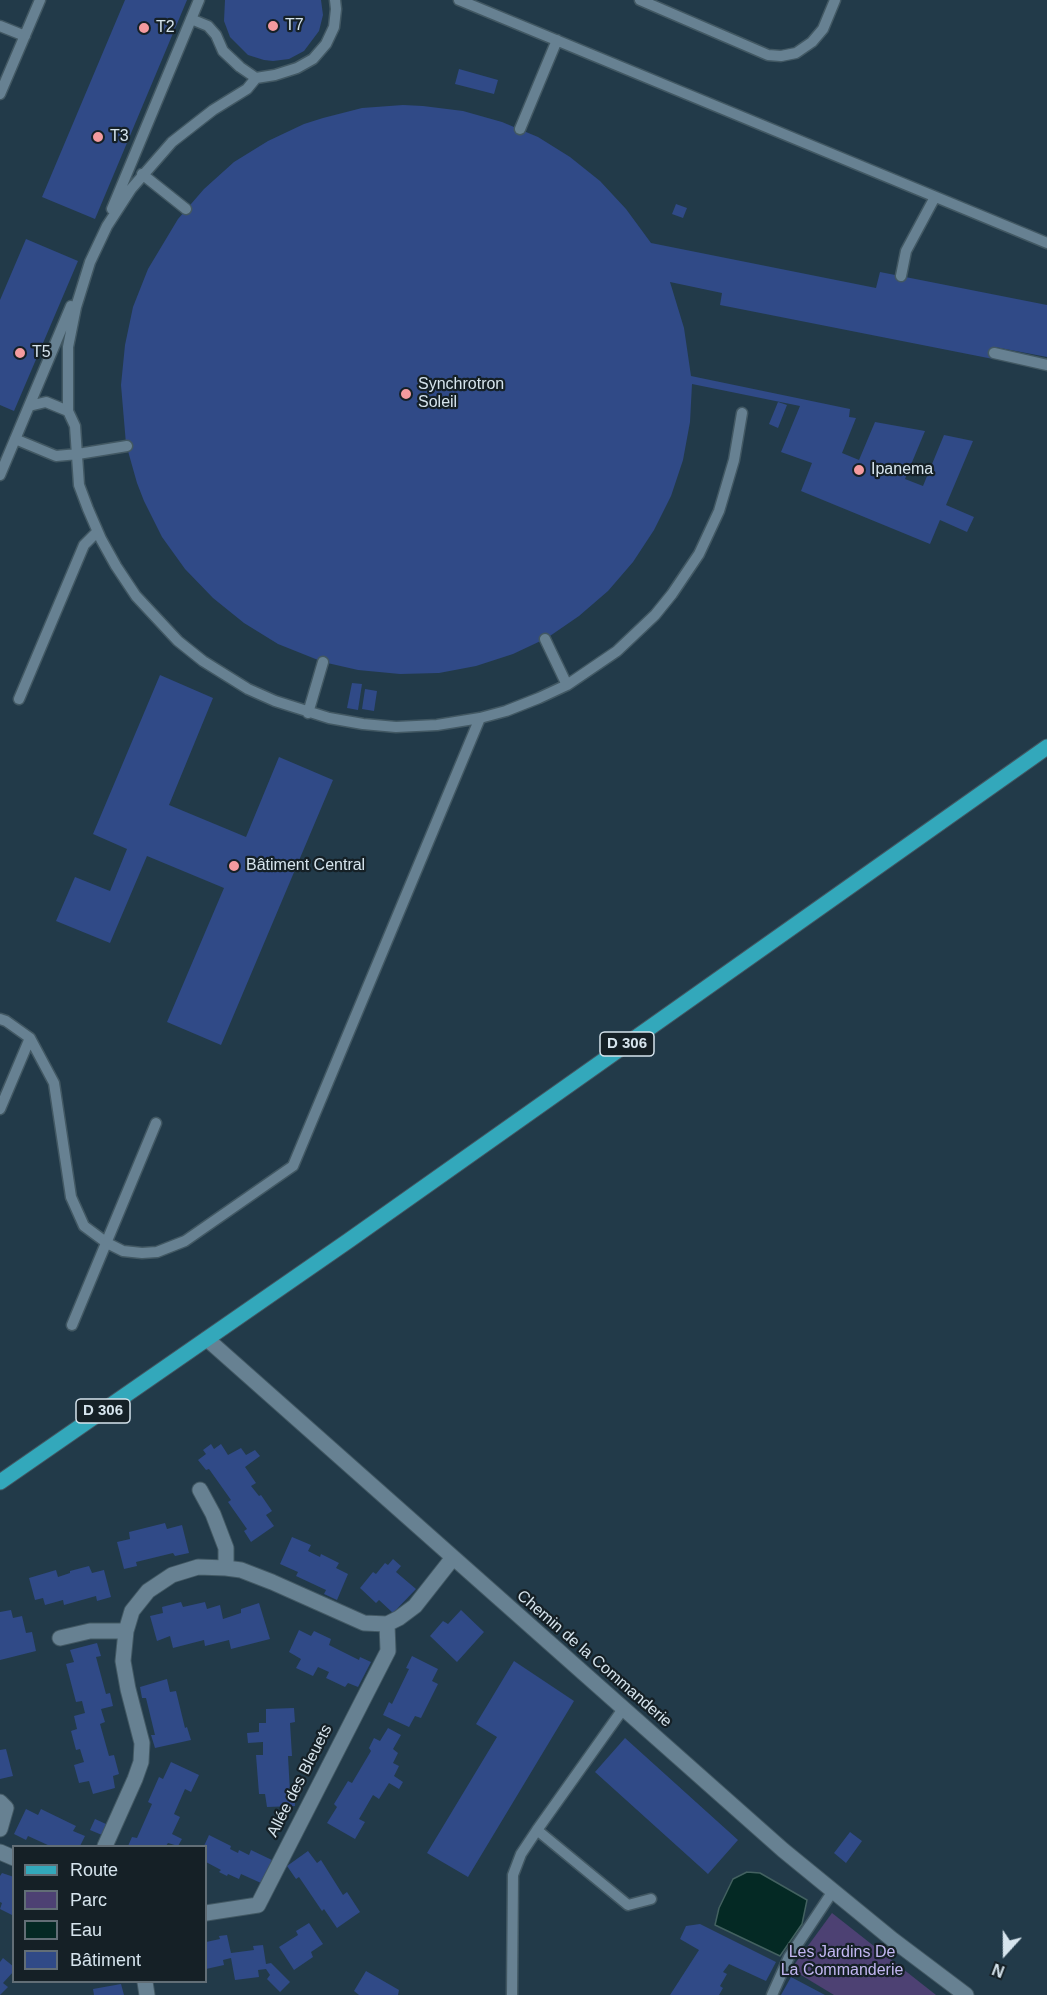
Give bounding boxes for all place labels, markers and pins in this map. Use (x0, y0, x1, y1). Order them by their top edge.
place label: T7 (285, 16, 304, 36)
place label: T2 (156, 18, 175, 38)
marker: T7 (266, 19, 280, 33)
marker: T2 (137, 21, 151, 35)
place label: T3 (110, 127, 129, 147)
marker: T3 (91, 130, 105, 144)
place label: T5 (32, 343, 51, 363)
marker: T5 (13, 346, 27, 360)
place label: Synchrotron Soleil (418, 375, 504, 413)
marker: Synchrotron Soleil (399, 387, 413, 401)
place label: Ipanema (871, 460, 933, 480)
marker: Ipanema (852, 463, 866, 477)
place label: Bâtiment Central (246, 856, 365, 876)
marker: Bâtiment Central (227, 859, 241, 873)

